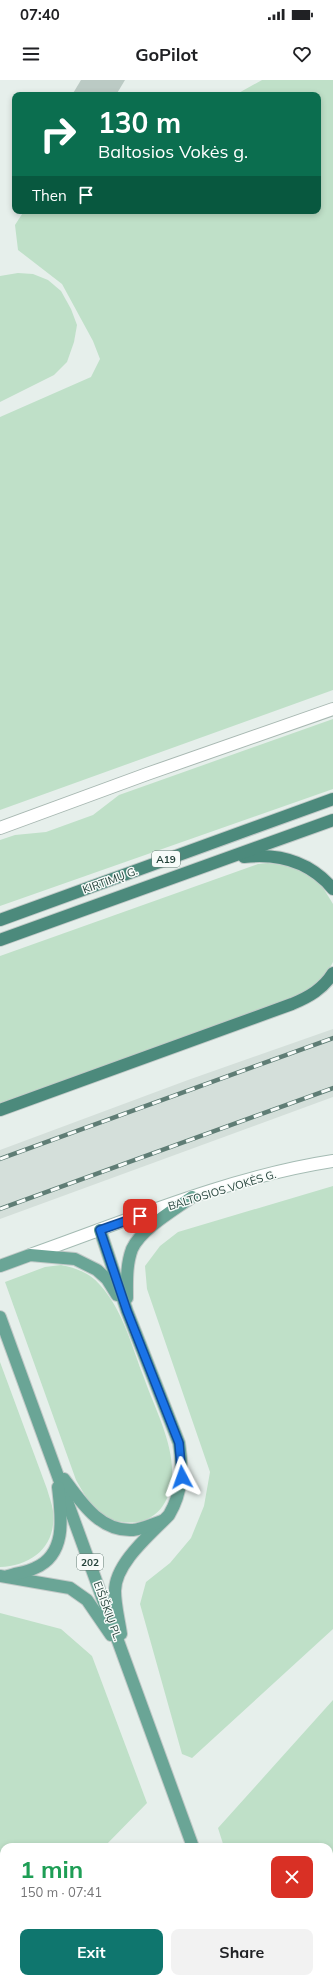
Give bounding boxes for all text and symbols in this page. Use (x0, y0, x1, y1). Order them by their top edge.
text: 07:40 (20, 5, 60, 24)
icon: menu (20, 43, 42, 65)
text: GoPilot (135, 43, 198, 66)
icon: heart (291, 43, 313, 65)
text: 130 m (98, 105, 181, 140)
icon: right (32, 108, 84, 160)
text: Baltosios Vokės g. (98, 140, 248, 163)
icon: arrive (75, 184, 97, 206)
text: Then (32, 186, 67, 205)
road number: A19 (152, 851, 180, 867)
street label: KIRTIMŲ G. (81, 864, 139, 896)
street label: BALTOSIOS VOKĖS G. (166, 1167, 278, 1213)
pin (123, 1199, 157, 1233)
icon: arrive (129, 1205, 151, 1227)
position arrow (161, 1456, 203, 1498)
road number: 202 (77, 1554, 103, 1570)
street label: EIŠIŠKIŲ PL. (91, 1579, 125, 1643)
text: 1 min (20, 1854, 83, 1884)
button: close (271, 1856, 313, 1898)
text: 150 m · 07:41 (20, 1884, 102, 1900)
button: Exit (20, 1929, 163, 1975)
button: Share (171, 1929, 313, 1975)

